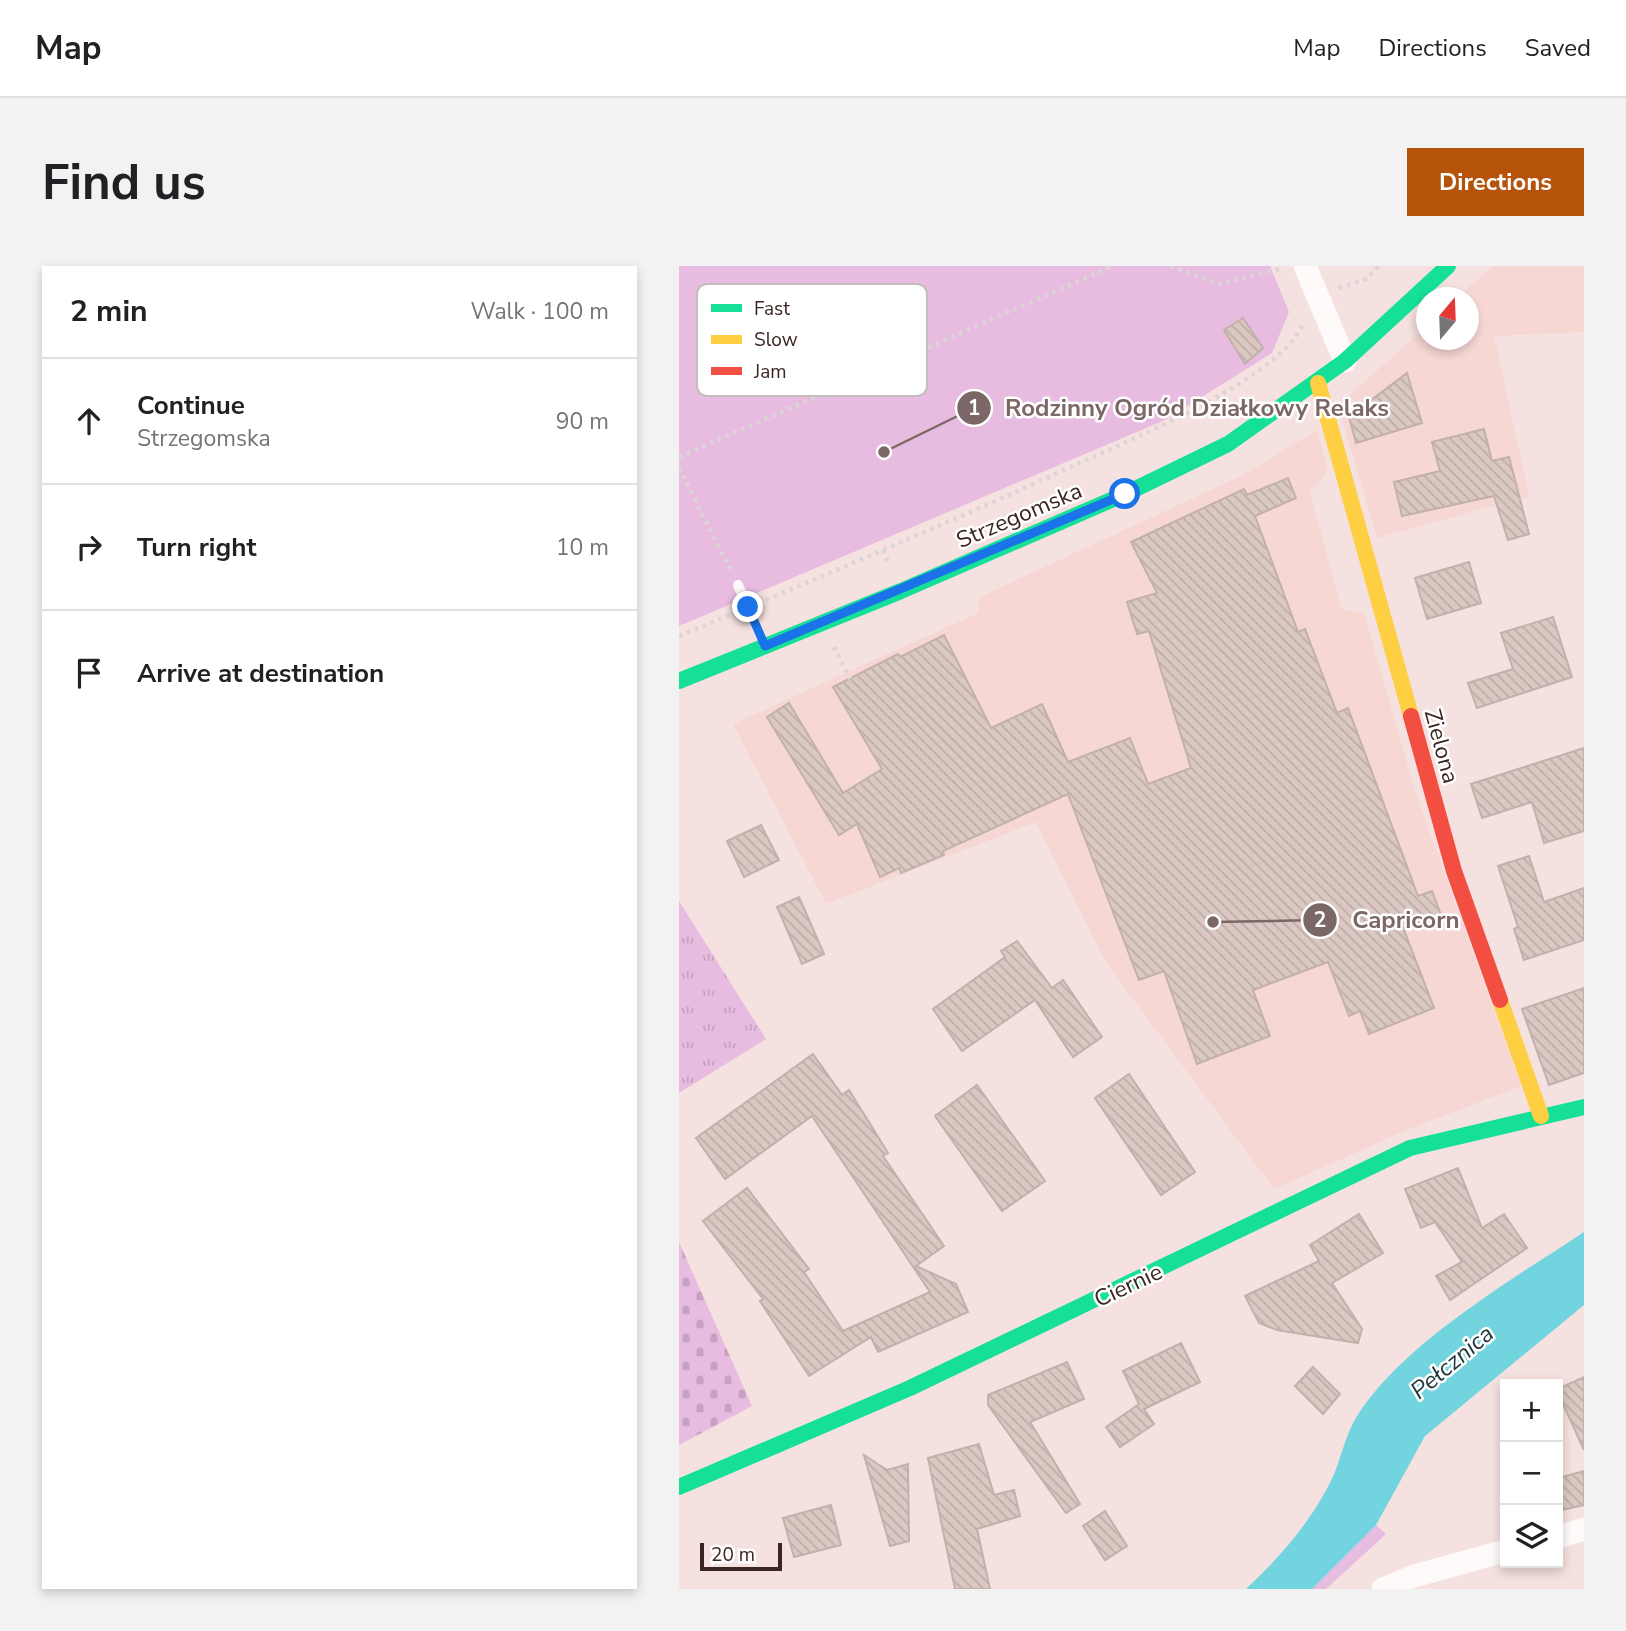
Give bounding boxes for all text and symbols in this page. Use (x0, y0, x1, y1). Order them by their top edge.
text: Map (35, 26, 102, 71)
text: Map (1293, 32, 1340, 64)
text: Directions (1378, 32, 1487, 64)
text: Saved (1525, 32, 1591, 64)
button: Directions (1407, 148, 1584, 216)
text: Find us (42, 149, 206, 216)
legend (697, 284, 927, 396)
north arrow (1416, 287, 1479, 350)
text: 2 min (70, 291, 148, 332)
text: Walk · 100 m (470, 296, 609, 327)
text: Fast (754, 296, 790, 322)
text: Slow (754, 327, 798, 353)
text: Jam (753, 359, 787, 385)
callout: Rodzinny Ogród Działkowy Relaks (956, 385, 1403, 430)
text: Continue (137, 388, 245, 423)
text: Rodzinny Ogród Działkowy Relaks (1005, 392, 1389, 424)
text: 1 (968, 394, 980, 422)
icon: ahead (70, 402, 108, 440)
text: 90 m (556, 406, 609, 437)
text: Strzegomska (137, 423, 271, 454)
street label: Strzegomska (952, 475, 1087, 556)
route start (1109, 478, 1140, 509)
icon: right (70, 528, 108, 566)
text: Turn right (137, 530, 256, 565)
text: 10 m (556, 532, 609, 563)
route end (732, 591, 763, 622)
icon: arrive (70, 654, 108, 692)
text: Arrive at destination (137, 656, 384, 691)
street label: Zielona (1417, 705, 1466, 787)
callout: Capricorn (1303, 897, 1473, 942)
text: Capricorn (1352, 904, 1460, 936)
text: 2 (1314, 906, 1326, 934)
street label: Ciernie (1089, 1256, 1167, 1315)
water label: Pełcznica (1404, 1318, 1500, 1406)
map controls (1500, 1379, 1563, 1568)
button: + (1500, 1379, 1563, 1442)
button: − (1500, 1442, 1563, 1505)
button: layers (1500, 1505, 1563, 1568)
scale bar (700, 1540, 782, 1572)
text: 20 m (711, 1542, 755, 1568)

